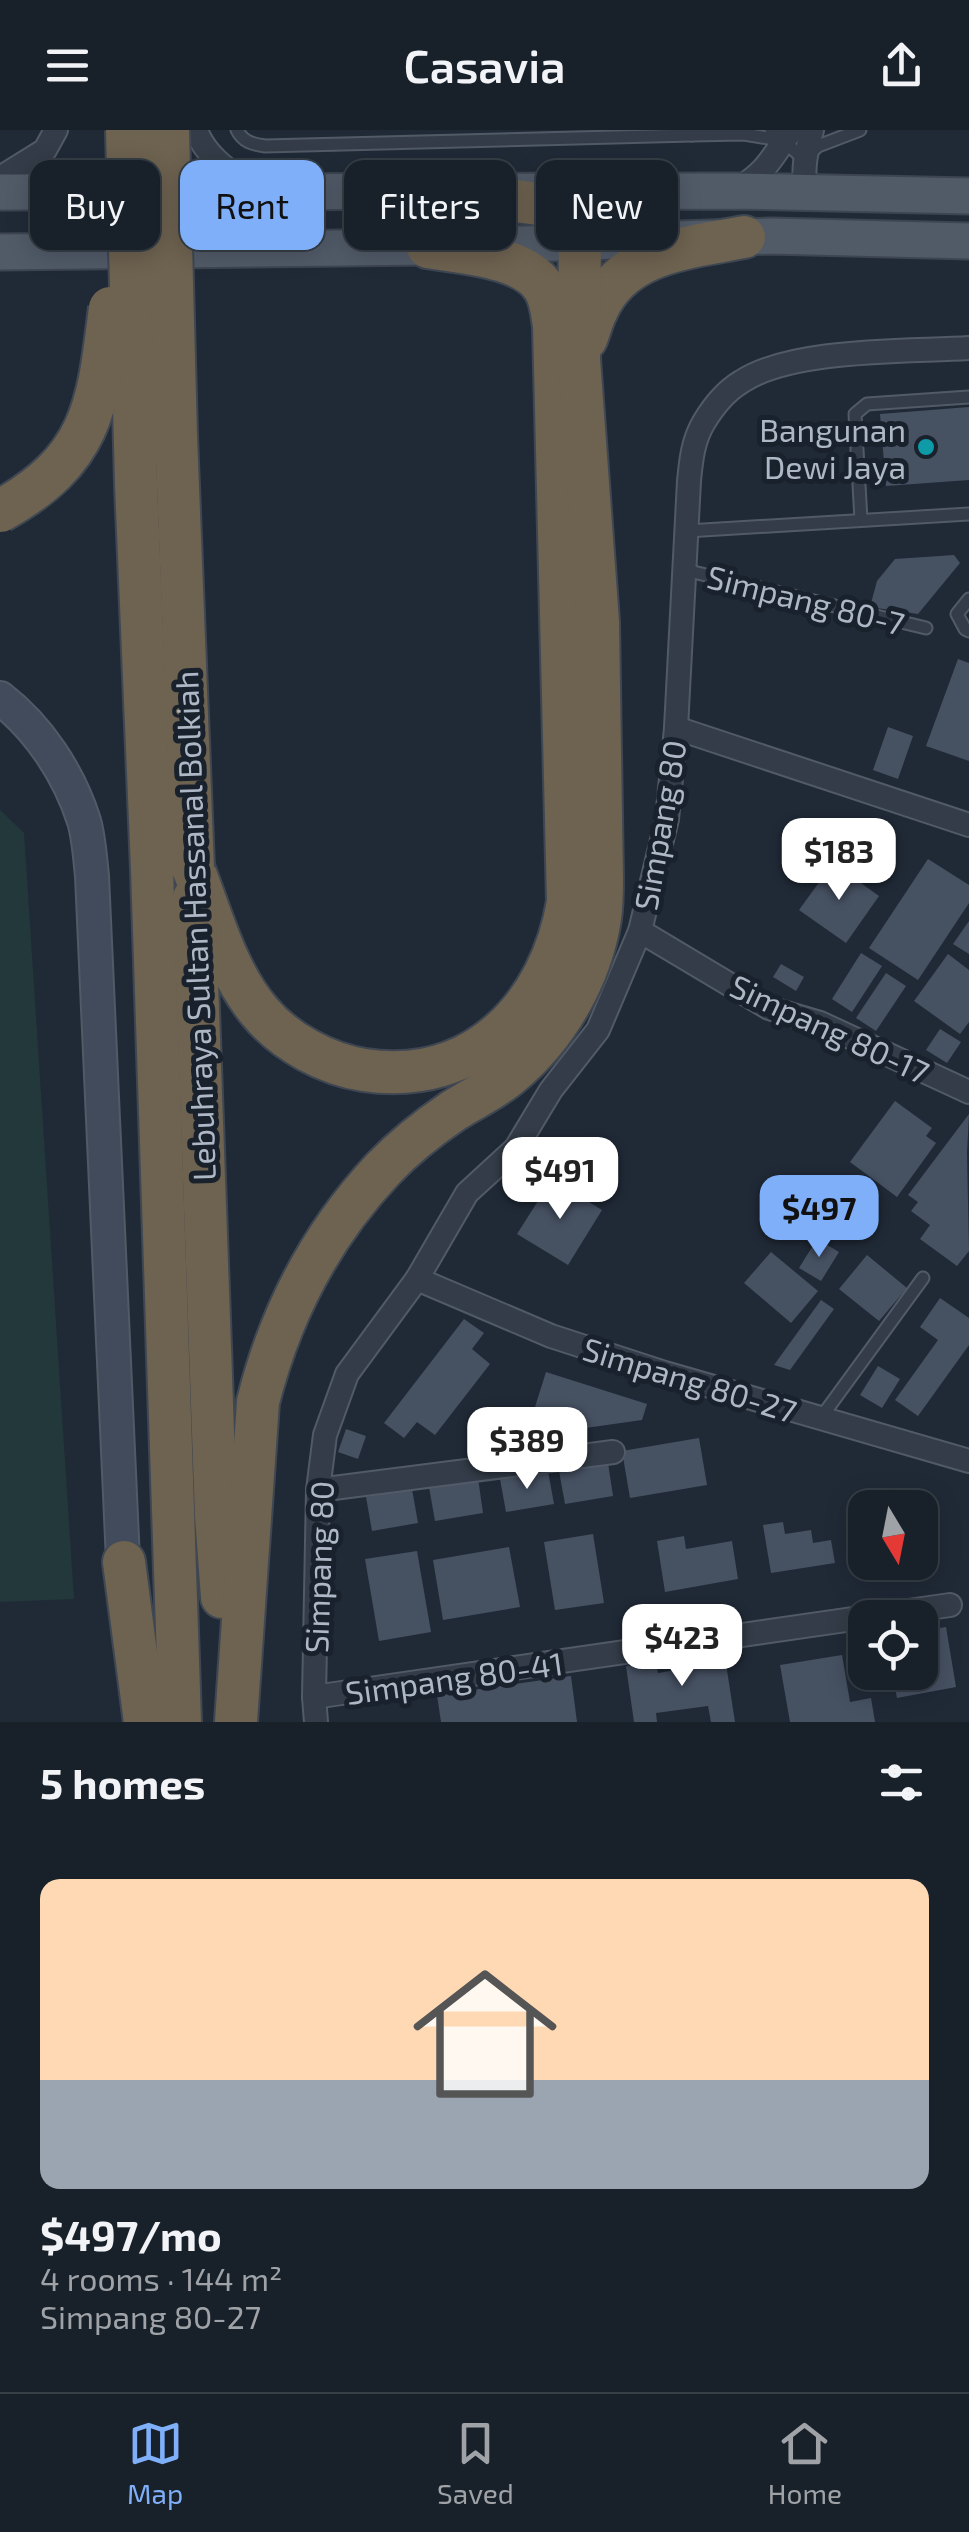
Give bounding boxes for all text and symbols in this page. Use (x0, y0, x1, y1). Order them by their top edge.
icon: menu (40, 38, 95, 93)
text: Casavia (404, 38, 565, 92)
icon: share (874, 38, 929, 93)
chip: Buy (30, 160, 160, 250)
chip: Rent (180, 160, 324, 250)
chip: Filters (344, 160, 516, 250)
chip: New (536, 160, 678, 250)
place label: Bangunan Dewi Jaya (759, 410, 906, 485)
marker: Bangunan Dewi Jaya (915, 436, 937, 458)
street label: Simpang 80-7 (704, 556, 908, 642)
street label: Lebuhraya Sultan Hassanal Bolkiah (166, 670, 222, 1182)
street label: Simpang 80 (625, 737, 693, 913)
pin: $183 (780, 818, 898, 903)
text: $183 (804, 831, 874, 869)
street label: Simpang 80-17 (725, 965, 935, 1091)
pin: $491 (501, 1137, 619, 1222)
text: $491 (524, 1150, 596, 1188)
pin: $497 (760, 1175, 878, 1260)
text: $497 (782, 1188, 856, 1226)
street label: Simpang 80-27 (579, 1329, 801, 1429)
pin: $389 (468, 1407, 586, 1492)
text: $389 (489, 1420, 565, 1458)
street label: Simpang 80 (296, 1480, 340, 1654)
north arrow (848, 1490, 938, 1580)
map controls (848, 1490, 938, 1690)
button: locate (848, 1600, 938, 1690)
pin: $423 (623, 1604, 741, 1689)
text: $423 (644, 1617, 720, 1655)
street label: Simpang 80-41 (343, 1643, 565, 1711)
icon: filters (874, 1755, 929, 1810)
text: 5 homes (40, 1757, 205, 1807)
icon: home (395, 1944, 575, 2124)
text: $497/mo (40, 2209, 222, 2259)
text: 4 rooms · 144 m² (40, 2259, 282, 2297)
text: Simpang 80-27 (40, 2297, 261, 2335)
tab: Map (127, 2416, 183, 2510)
tab: Saved (437, 2416, 514, 2510)
tab: Home (768, 2416, 842, 2510)

